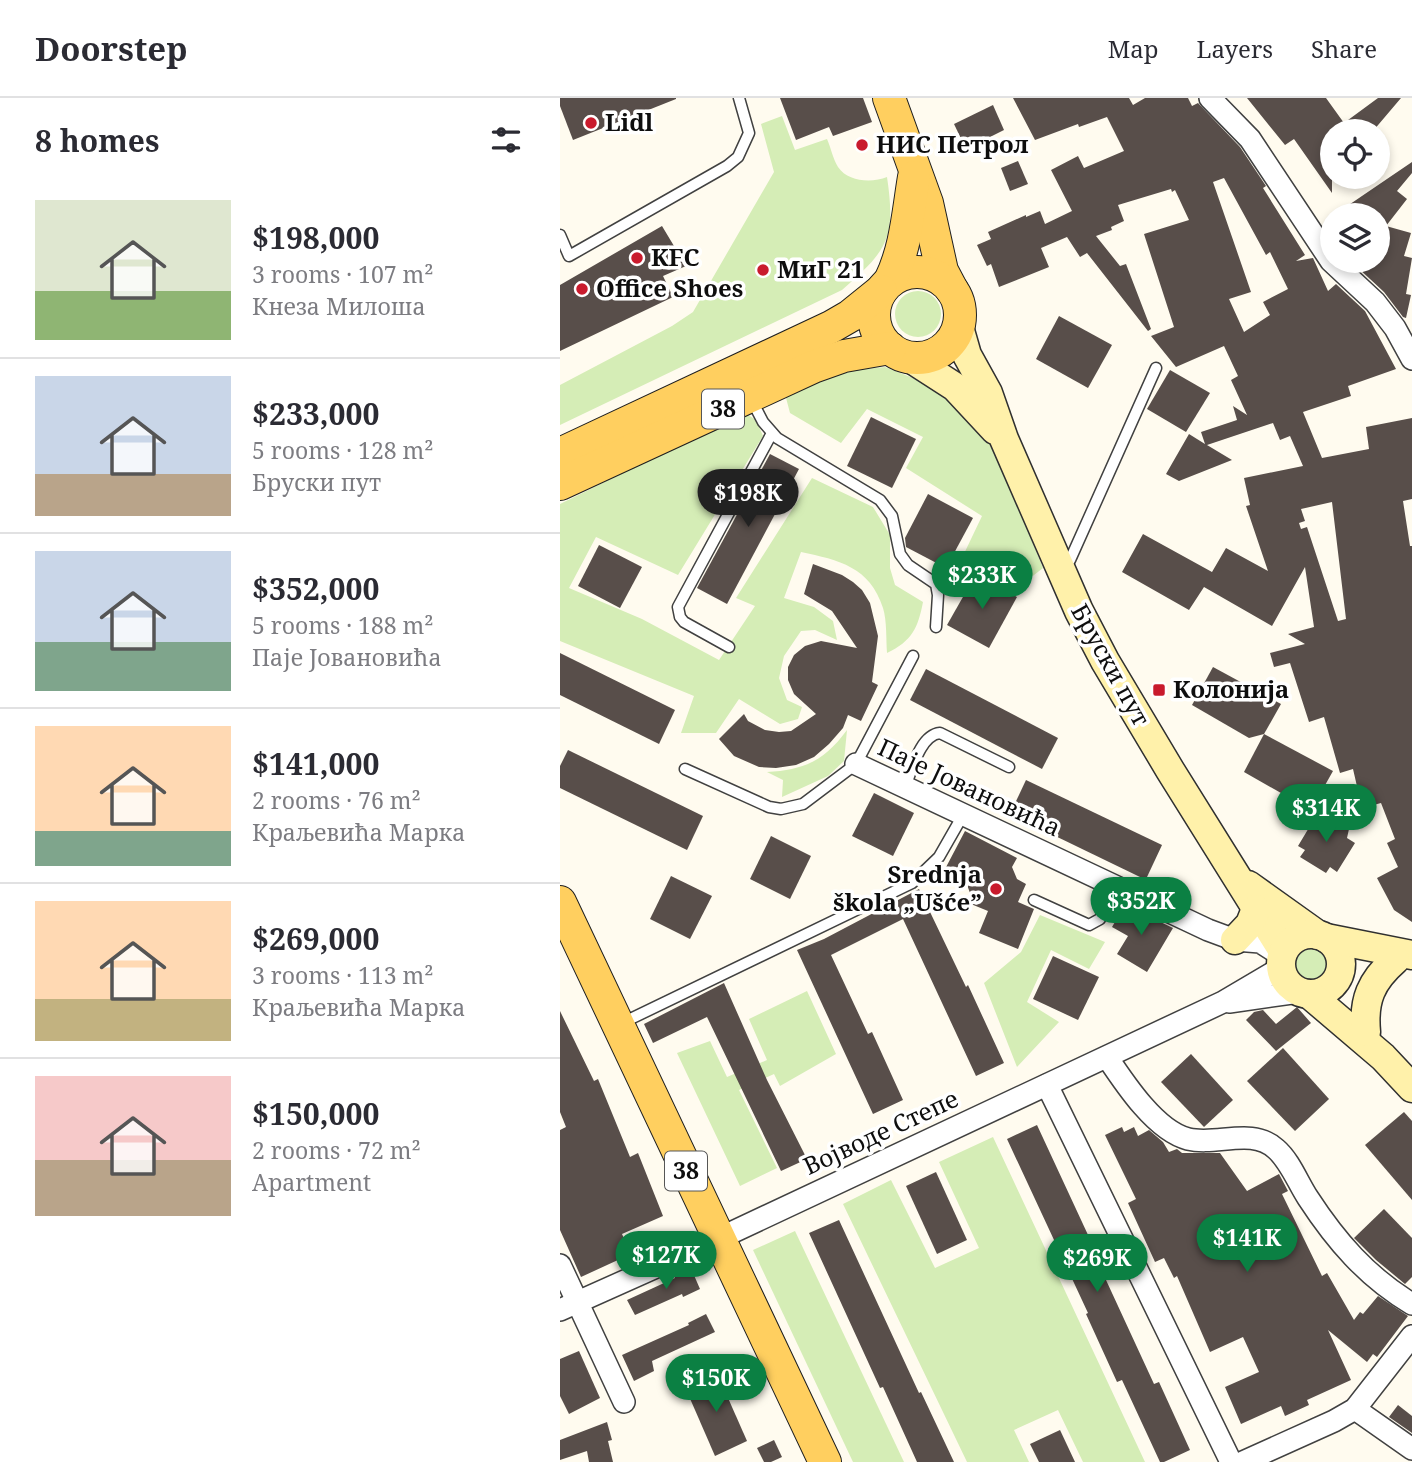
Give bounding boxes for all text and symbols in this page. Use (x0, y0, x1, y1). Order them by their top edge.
text: Doorstep (35, 26, 188, 71)
text: Map (1108, 32, 1159, 65)
text: Layers (1197, 32, 1273, 65)
text: Share (1311, 32, 1377, 65)
place label: Lidl (605, 105, 654, 138)
marker: Lidl (583, 115, 599, 131)
map controls (1320, 119, 1390, 273)
button: locate (1320, 119, 1390, 189)
text: 8 homes (35, 120, 159, 161)
icon: filters (487, 121, 525, 159)
place label: НИС Петрол (876, 127, 1029, 160)
marker: НИС Петрол (854, 137, 870, 153)
button: layers (1320, 203, 1390, 273)
text: $198,000 (252, 217, 379, 258)
icon: home (91, 228, 175, 312)
place label: KFC (651, 240, 700, 273)
marker: KFC (629, 250, 645, 266)
place label: МиГ 21 (777, 252, 864, 285)
text: 3 rooms · 107 m² (252, 258, 434, 290)
marker: МиГ 21 (755, 262, 771, 278)
place label: Office Shoes (596, 271, 743, 304)
marker: Office Shoes (574, 281, 590, 297)
text: Кнеза Милоша (252, 290, 426, 322)
road number: 38 (702, 390, 744, 428)
text: $233,000 (252, 393, 379, 434)
icon: home (91, 404, 175, 488)
text: 5 rooms · 128 m² (252, 434, 434, 466)
text: Бруски пут (252, 466, 381, 498)
pin: $198K (699, 470, 797, 529)
text: $198K (714, 476, 782, 508)
pin: $233K (933, 552, 1031, 611)
text: $233K (948, 558, 1016, 590)
text: $352,000 (252, 568, 379, 609)
icon: home (91, 579, 175, 663)
street label: Бруски пут (1064, 597, 1159, 731)
text: 5 rooms · 188 m² (252, 609, 434, 641)
text: Паје Јовановића (252, 641, 442, 673)
place label: Колонија (1173, 672, 1289, 705)
marker: Колонија (1151, 682, 1167, 698)
street label: Паје Јовановића (873, 730, 1066, 843)
text: $141,000 (252, 743, 379, 784)
icon: home (91, 754, 175, 838)
text: 2 rooms · 76 m² (252, 784, 421, 816)
pin: $314K (1277, 784, 1375, 844)
text: $314K (1292, 791, 1360, 823)
text: Краљевића Марка (252, 816, 465, 848)
place label: Srednja škola „Ušće” (833, 857, 982, 918)
pin: $352K (1092, 878, 1190, 937)
marker: Srednja škola „Ušće” (988, 881, 1004, 897)
text: $352K (1107, 884, 1175, 916)
text: $269,000 (252, 918, 379, 959)
icon: home (91, 929, 175, 1013)
text: 3 rooms · 113 m² (252, 959, 434, 991)
text: Краљевића Марка (252, 991, 465, 1023)
street label: Војводе Степе (798, 1081, 963, 1182)
text: $150,000 (252, 1093, 379, 1134)
icon: home (91, 1104, 175, 1188)
text: 2 rooms · 72 m² (252, 1134, 421, 1166)
road number: 38 (665, 1152, 707, 1190)
text: Apartment (252, 1166, 371, 1198)
pin: $141K (1198, 1214, 1296, 1274)
text: $141K (1213, 1221, 1281, 1253)
pin: $127K (617, 1232, 715, 1291)
pin: $269K (1048, 1234, 1146, 1294)
text: $127K (632, 1238, 700, 1270)
text: $269K (1063, 1241, 1131, 1273)
pin: $150K (667, 1354, 765, 1414)
text: $150K (682, 1361, 750, 1393)

